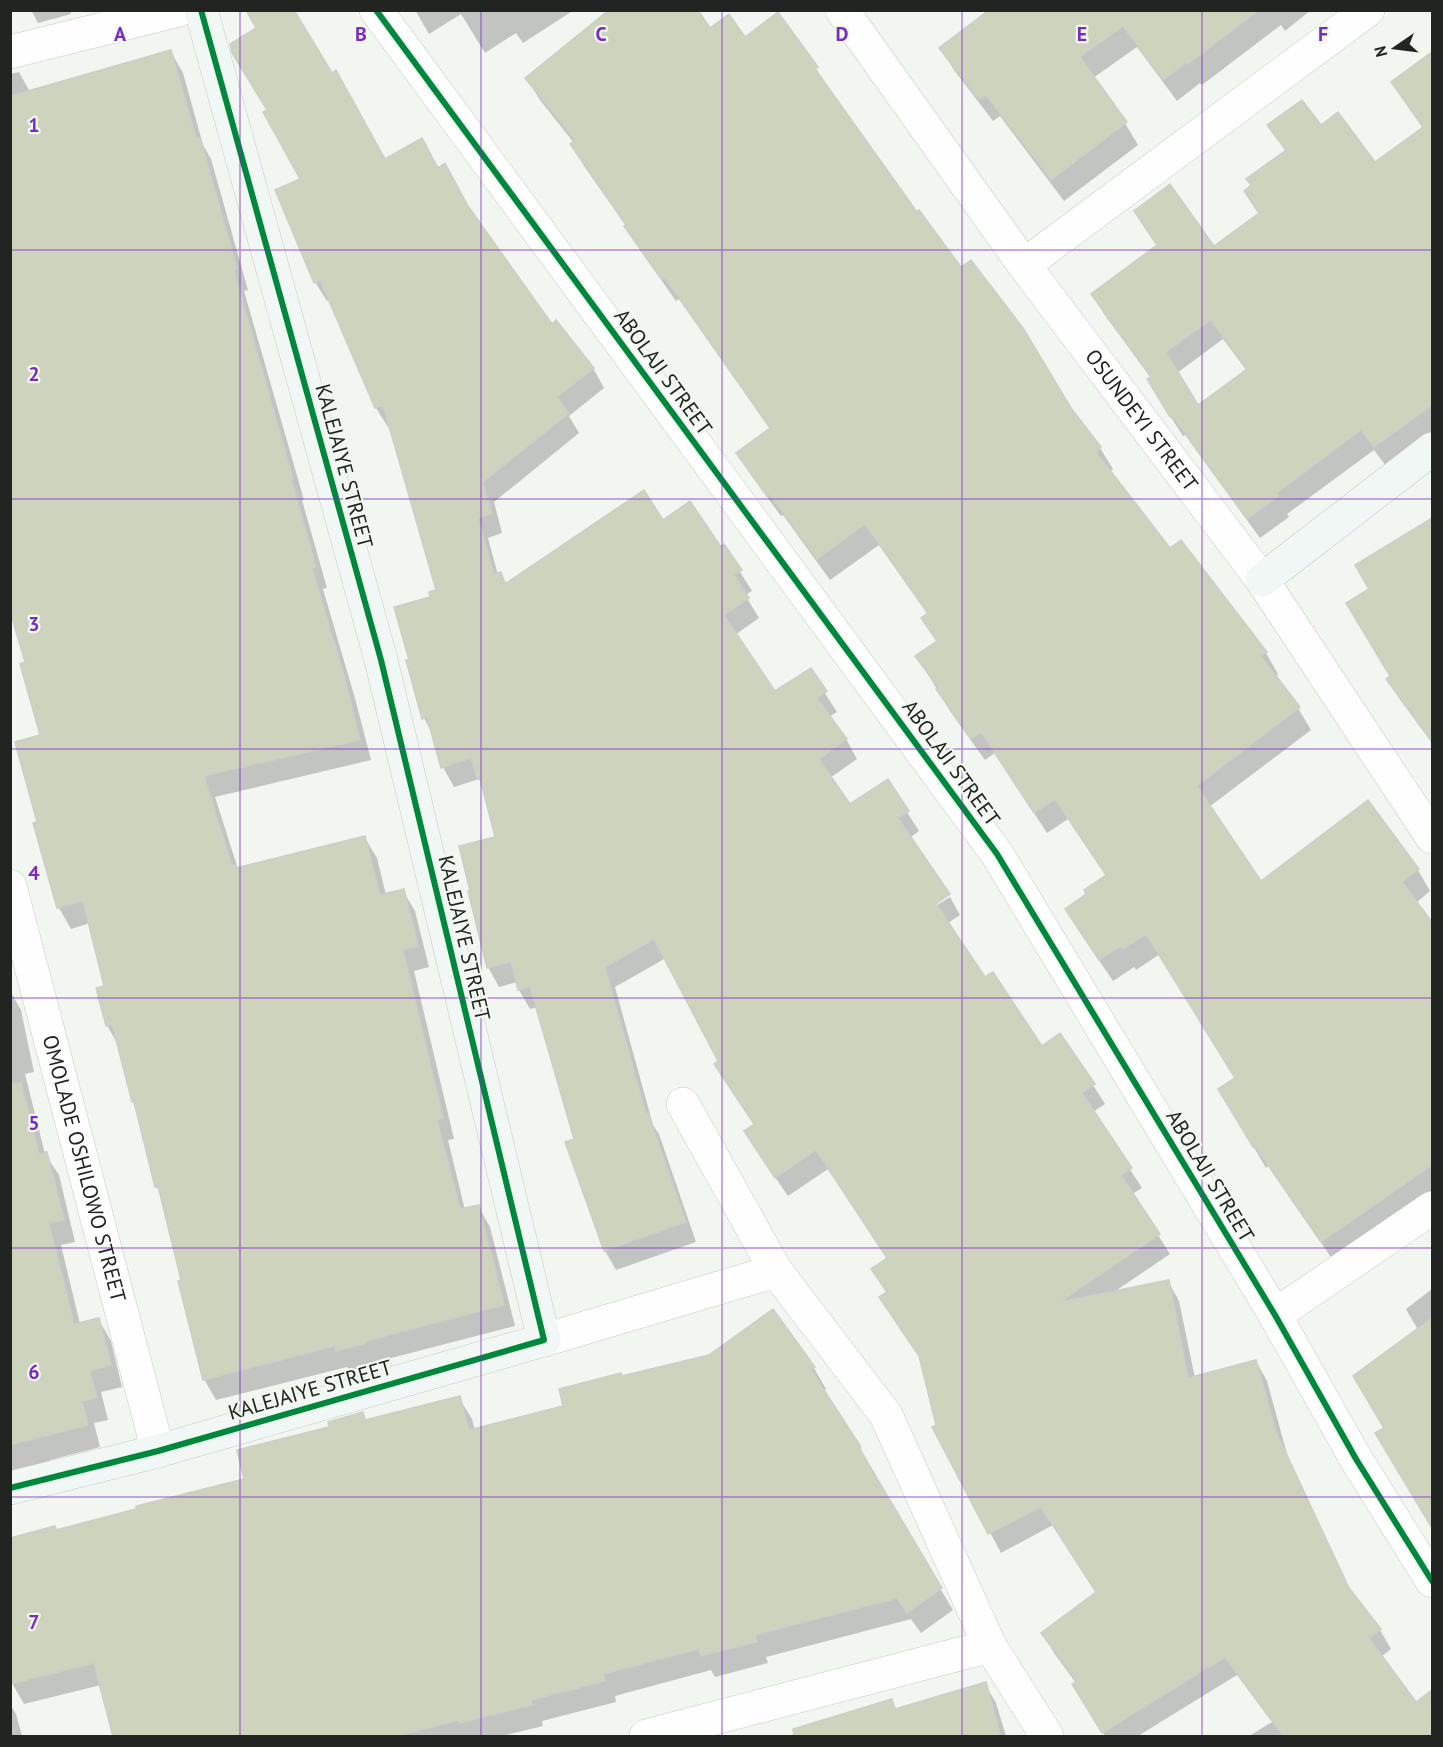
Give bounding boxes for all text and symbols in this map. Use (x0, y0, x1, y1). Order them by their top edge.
north arrow (1365, 18, 1425, 78)
text: A (114, 21, 127, 47)
text: B (355, 21, 367, 47)
text: C (595, 21, 607, 47)
text: D (836, 21, 849, 47)
text: E (1077, 21, 1087, 47)
text: F (1318, 21, 1328, 47)
text: N (1369, 44, 1391, 59)
text: 1 (28, 112, 40, 138)
street label: ABOLAJI STREET (609, 303, 718, 440)
street label: OSUNDEYI STREET (1079, 344, 1204, 497)
text: 2 (28, 361, 40, 387)
street label: KALEJAIYE STREET (310, 381, 379, 551)
text: 3 (28, 611, 40, 637)
street label: ABOLAJI STREET (897, 694, 1006, 831)
street label: KALEJAIYE STREET (432, 852, 497, 1024)
text: 4 (28, 860, 40, 886)
street label: OMOLADE OSHILOWO STREET (37, 1032, 132, 1305)
street label: ABOLAJI STREET (1160, 1105, 1261, 1247)
text: 5 (28, 1110, 40, 1136)
street label: KALEJAIYE STREET (225, 1353, 395, 1426)
text: 6 (28, 1359, 40, 1385)
text: 7 (28, 1609, 40, 1635)

